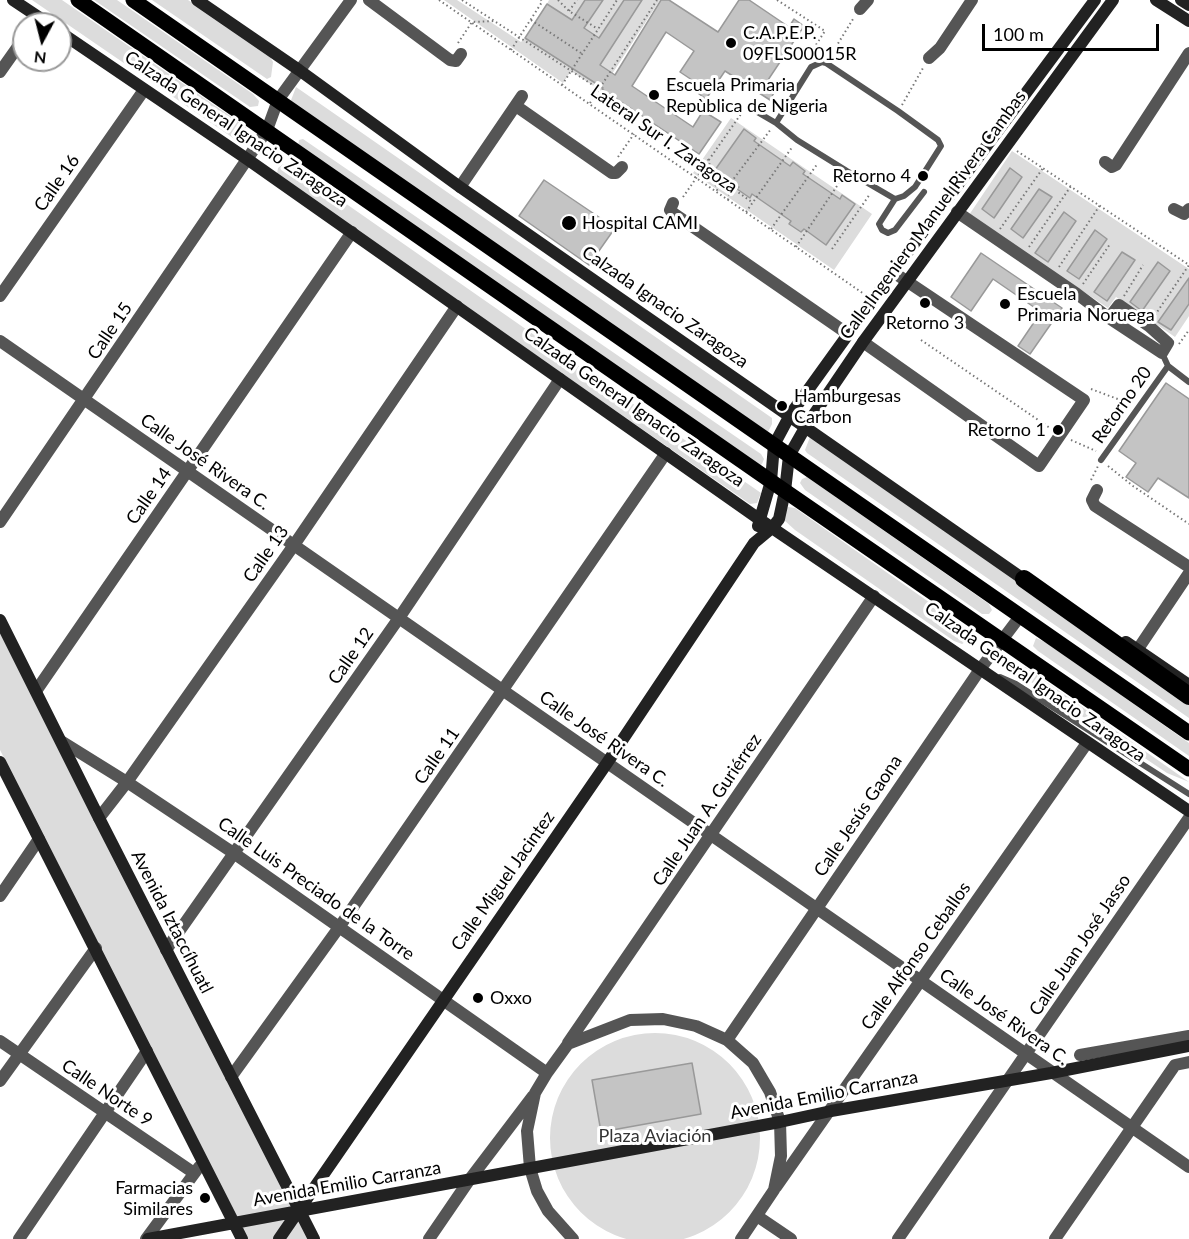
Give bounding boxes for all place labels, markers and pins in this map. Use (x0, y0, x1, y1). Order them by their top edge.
place label: C.A.P.E.P. 09FLS00015R (743, 22, 857, 64)
marker: C.A.P.E.P. 09FLS00015R (724, 36, 738, 50)
place label: Escuela Primaria Repùblica de Nigeria (666, 74, 828, 116)
marker: Escuela Primaria Repùblica de Nigeria (647, 88, 661, 102)
place label: Retorno 4 (832, 165, 911, 187)
marker: Retorno 4 (916, 169, 930, 183)
place label: Hospital CAMI (582, 212, 698, 234)
marker: Hospital CAMI (560, 214, 578, 232)
place label: Escuela Primaria Noruega (1017, 283, 1155, 326)
marker: Retorno 3 (918, 296, 932, 310)
marker: Escuela Primaria Noruega (998, 297, 1012, 311)
place label: Retorno 3 (886, 312, 964, 334)
place label: Hamburgesas Carbon (794, 385, 901, 428)
marker: Hamburgesas Carbon (775, 399, 789, 413)
place label: Retorno 1 (967, 419, 1046, 441)
marker: Retorno 1 (1051, 423, 1065, 437)
place label: Oxxo (490, 987, 532, 1009)
marker: Oxxo (471, 991, 485, 1005)
place label: Farmacias Similares (115, 1177, 193, 1220)
marker: Farmacias Similares (198, 1191, 212, 1205)

